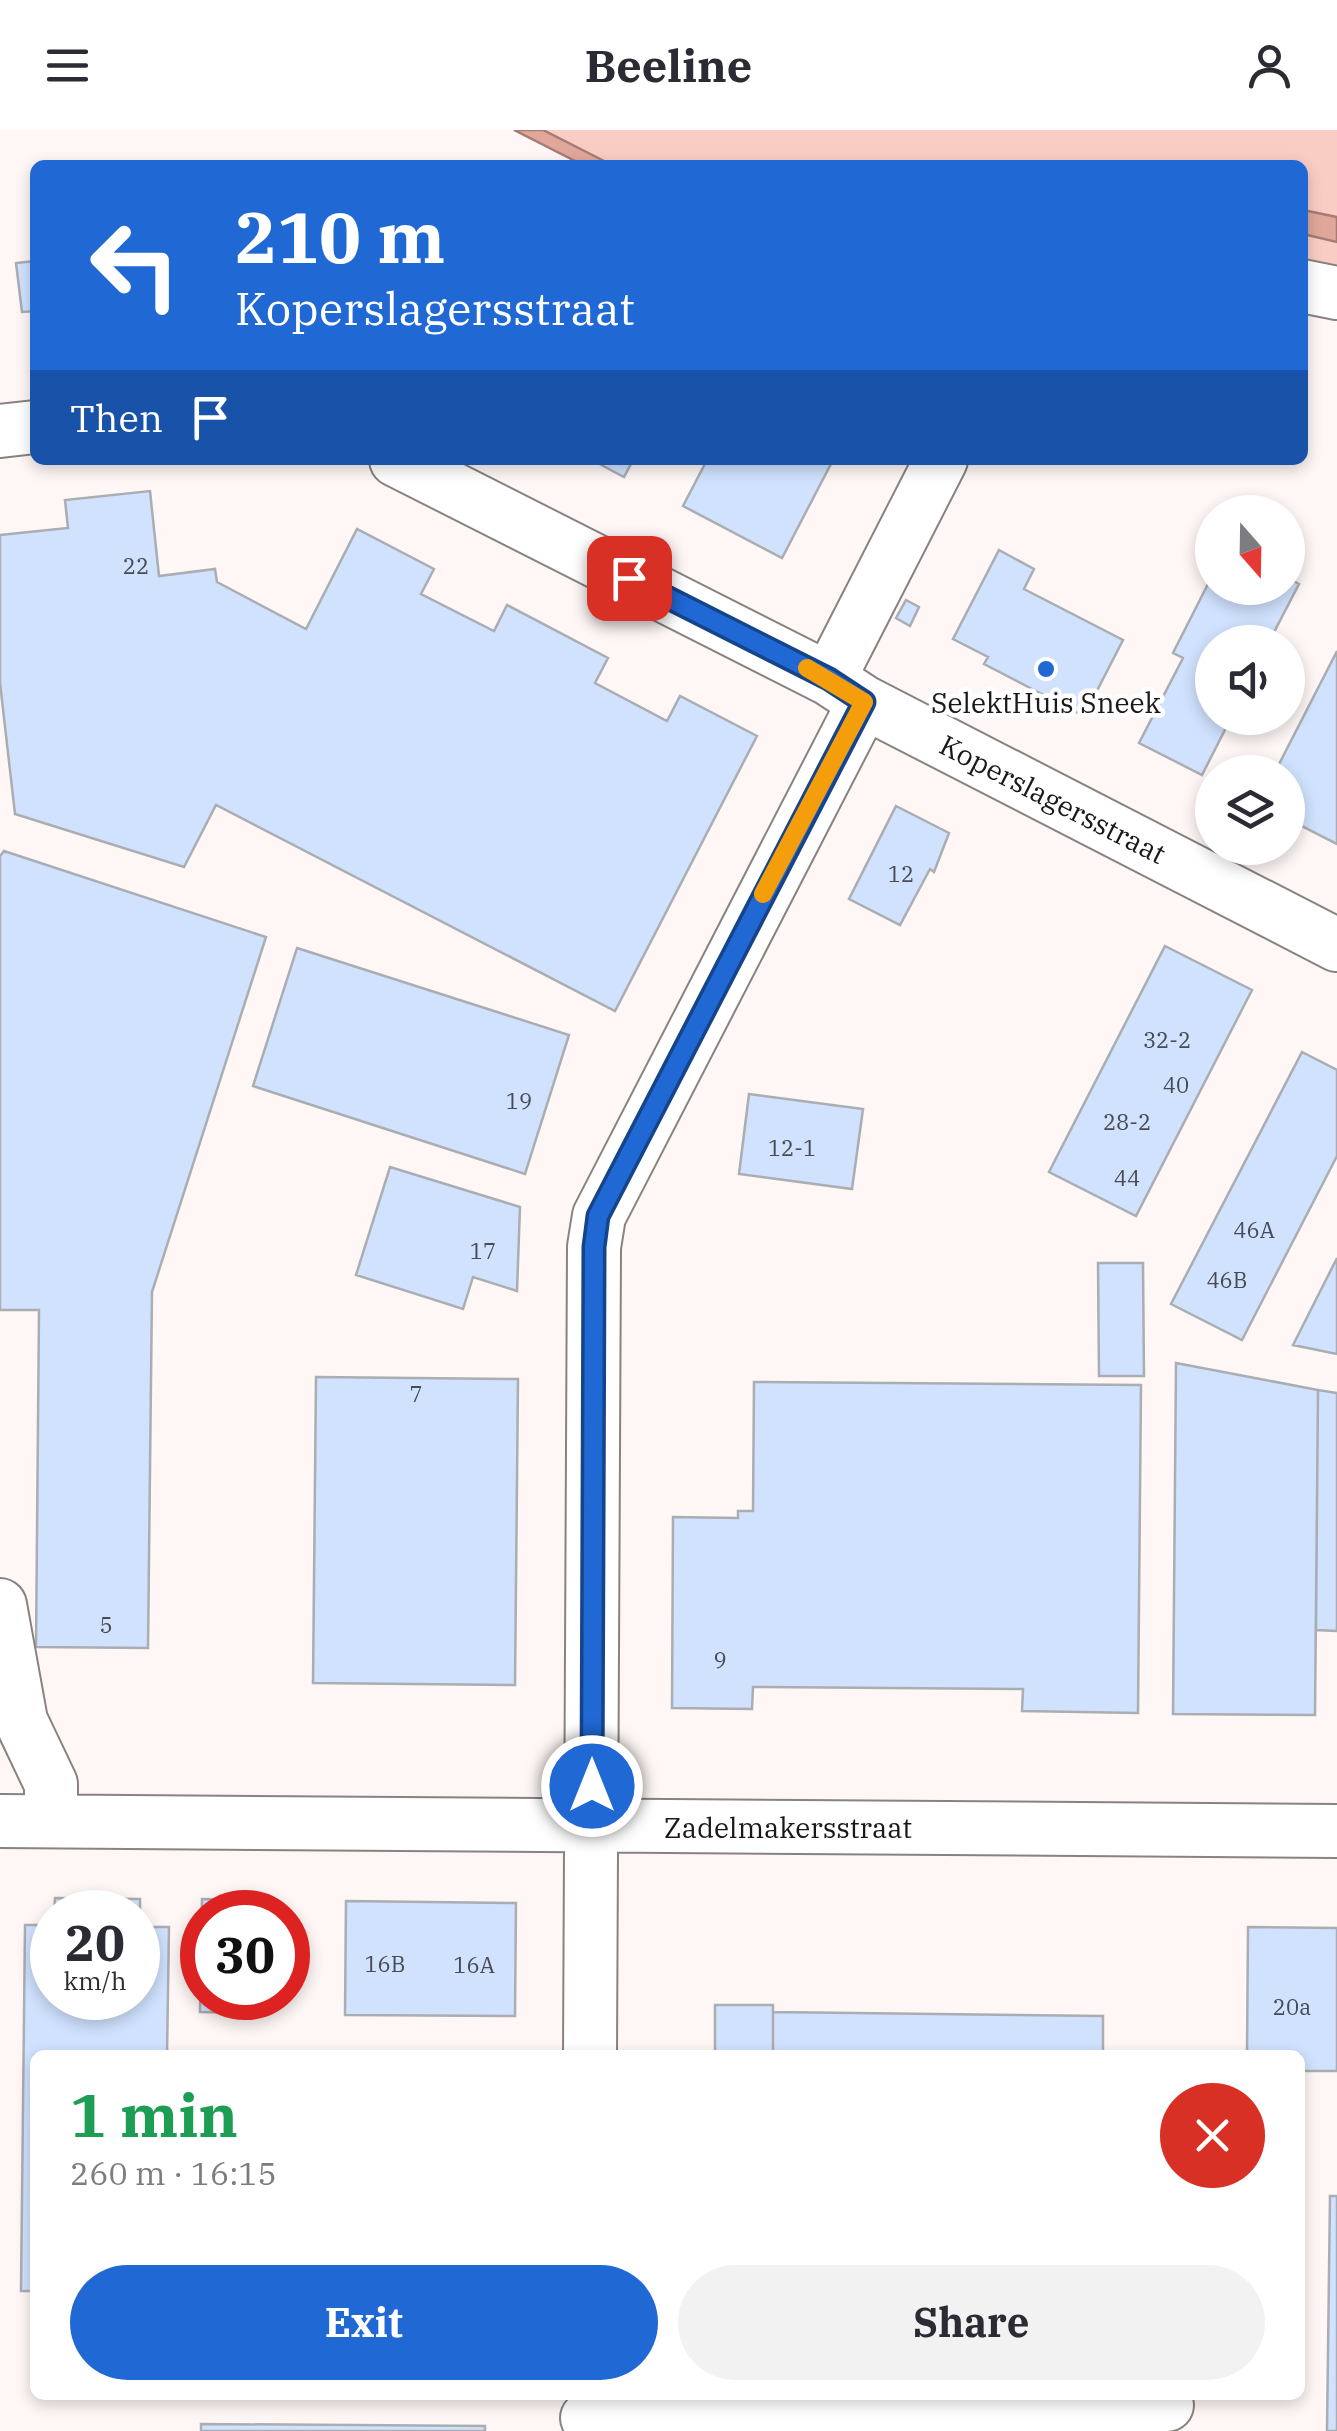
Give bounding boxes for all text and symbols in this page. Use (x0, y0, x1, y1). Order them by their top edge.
text: Beeline (585, 36, 752, 94)
icon: menu (40, 38, 95, 93)
icon: person (1242, 38, 1297, 93)
text: 210 m (235, 191, 445, 282)
icon: left (70, 200, 200, 330)
text: Koperslagersstraat (235, 279, 635, 337)
icon: arrive (183, 390, 238, 445)
text: Then (70, 393, 163, 442)
north arrow (1195, 495, 1305, 605)
map controls (1195, 495, 1305, 865)
pin (587, 536, 672, 621)
house number: 22 (123, 551, 149, 580)
icon: arrive (602, 551, 657, 606)
button: sound (1195, 625, 1305, 735)
marker: SelektHuis Sneek (1035, 658, 1057, 680)
place label: SelektHuis Sneek (931, 684, 1162, 721)
street label: Koperslagersstraat (934, 726, 1172, 872)
button: layers (1195, 755, 1305, 865)
house number: 12 (888, 859, 914, 888)
house number: 32-2 (1143, 1025, 1191, 1054)
house number: 40 (1163, 1070, 1189, 1099)
house number: 19 (506, 1086, 532, 1115)
house number: 28-2 (1103, 1107, 1151, 1136)
house number: 12-1 (768, 1133, 816, 1162)
house number: 44 (1114, 1163, 1140, 1192)
house number: 46A (1233, 1215, 1275, 1244)
house number: 17 (470, 1236, 496, 1265)
house number: 46B (1206, 1265, 1248, 1294)
house number: 7 (409, 1379, 423, 1408)
house number: 5 (99, 1610, 113, 1639)
house number: 9 (713, 1645, 727, 1674)
position arrow (540, 1734, 644, 1838)
street label: Zadelmakersstraat (664, 1809, 912, 1846)
speed limit sign: 30 (180, 1890, 310, 2020)
text: 20 (65, 1910, 125, 1975)
house number: 16B (364, 1949, 406, 1978)
house number: 16A (453, 1950, 495, 1979)
text: km/h (63, 1964, 127, 1997)
house number: 20a (1273, 1992, 1311, 2021)
text: 1 min (70, 2075, 238, 2154)
button: close (1160, 2083, 1265, 2188)
text: 260 m · 16:15 (70, 2152, 277, 2194)
button: Exit (70, 2265, 658, 2380)
button: Share (678, 2265, 1265, 2380)

